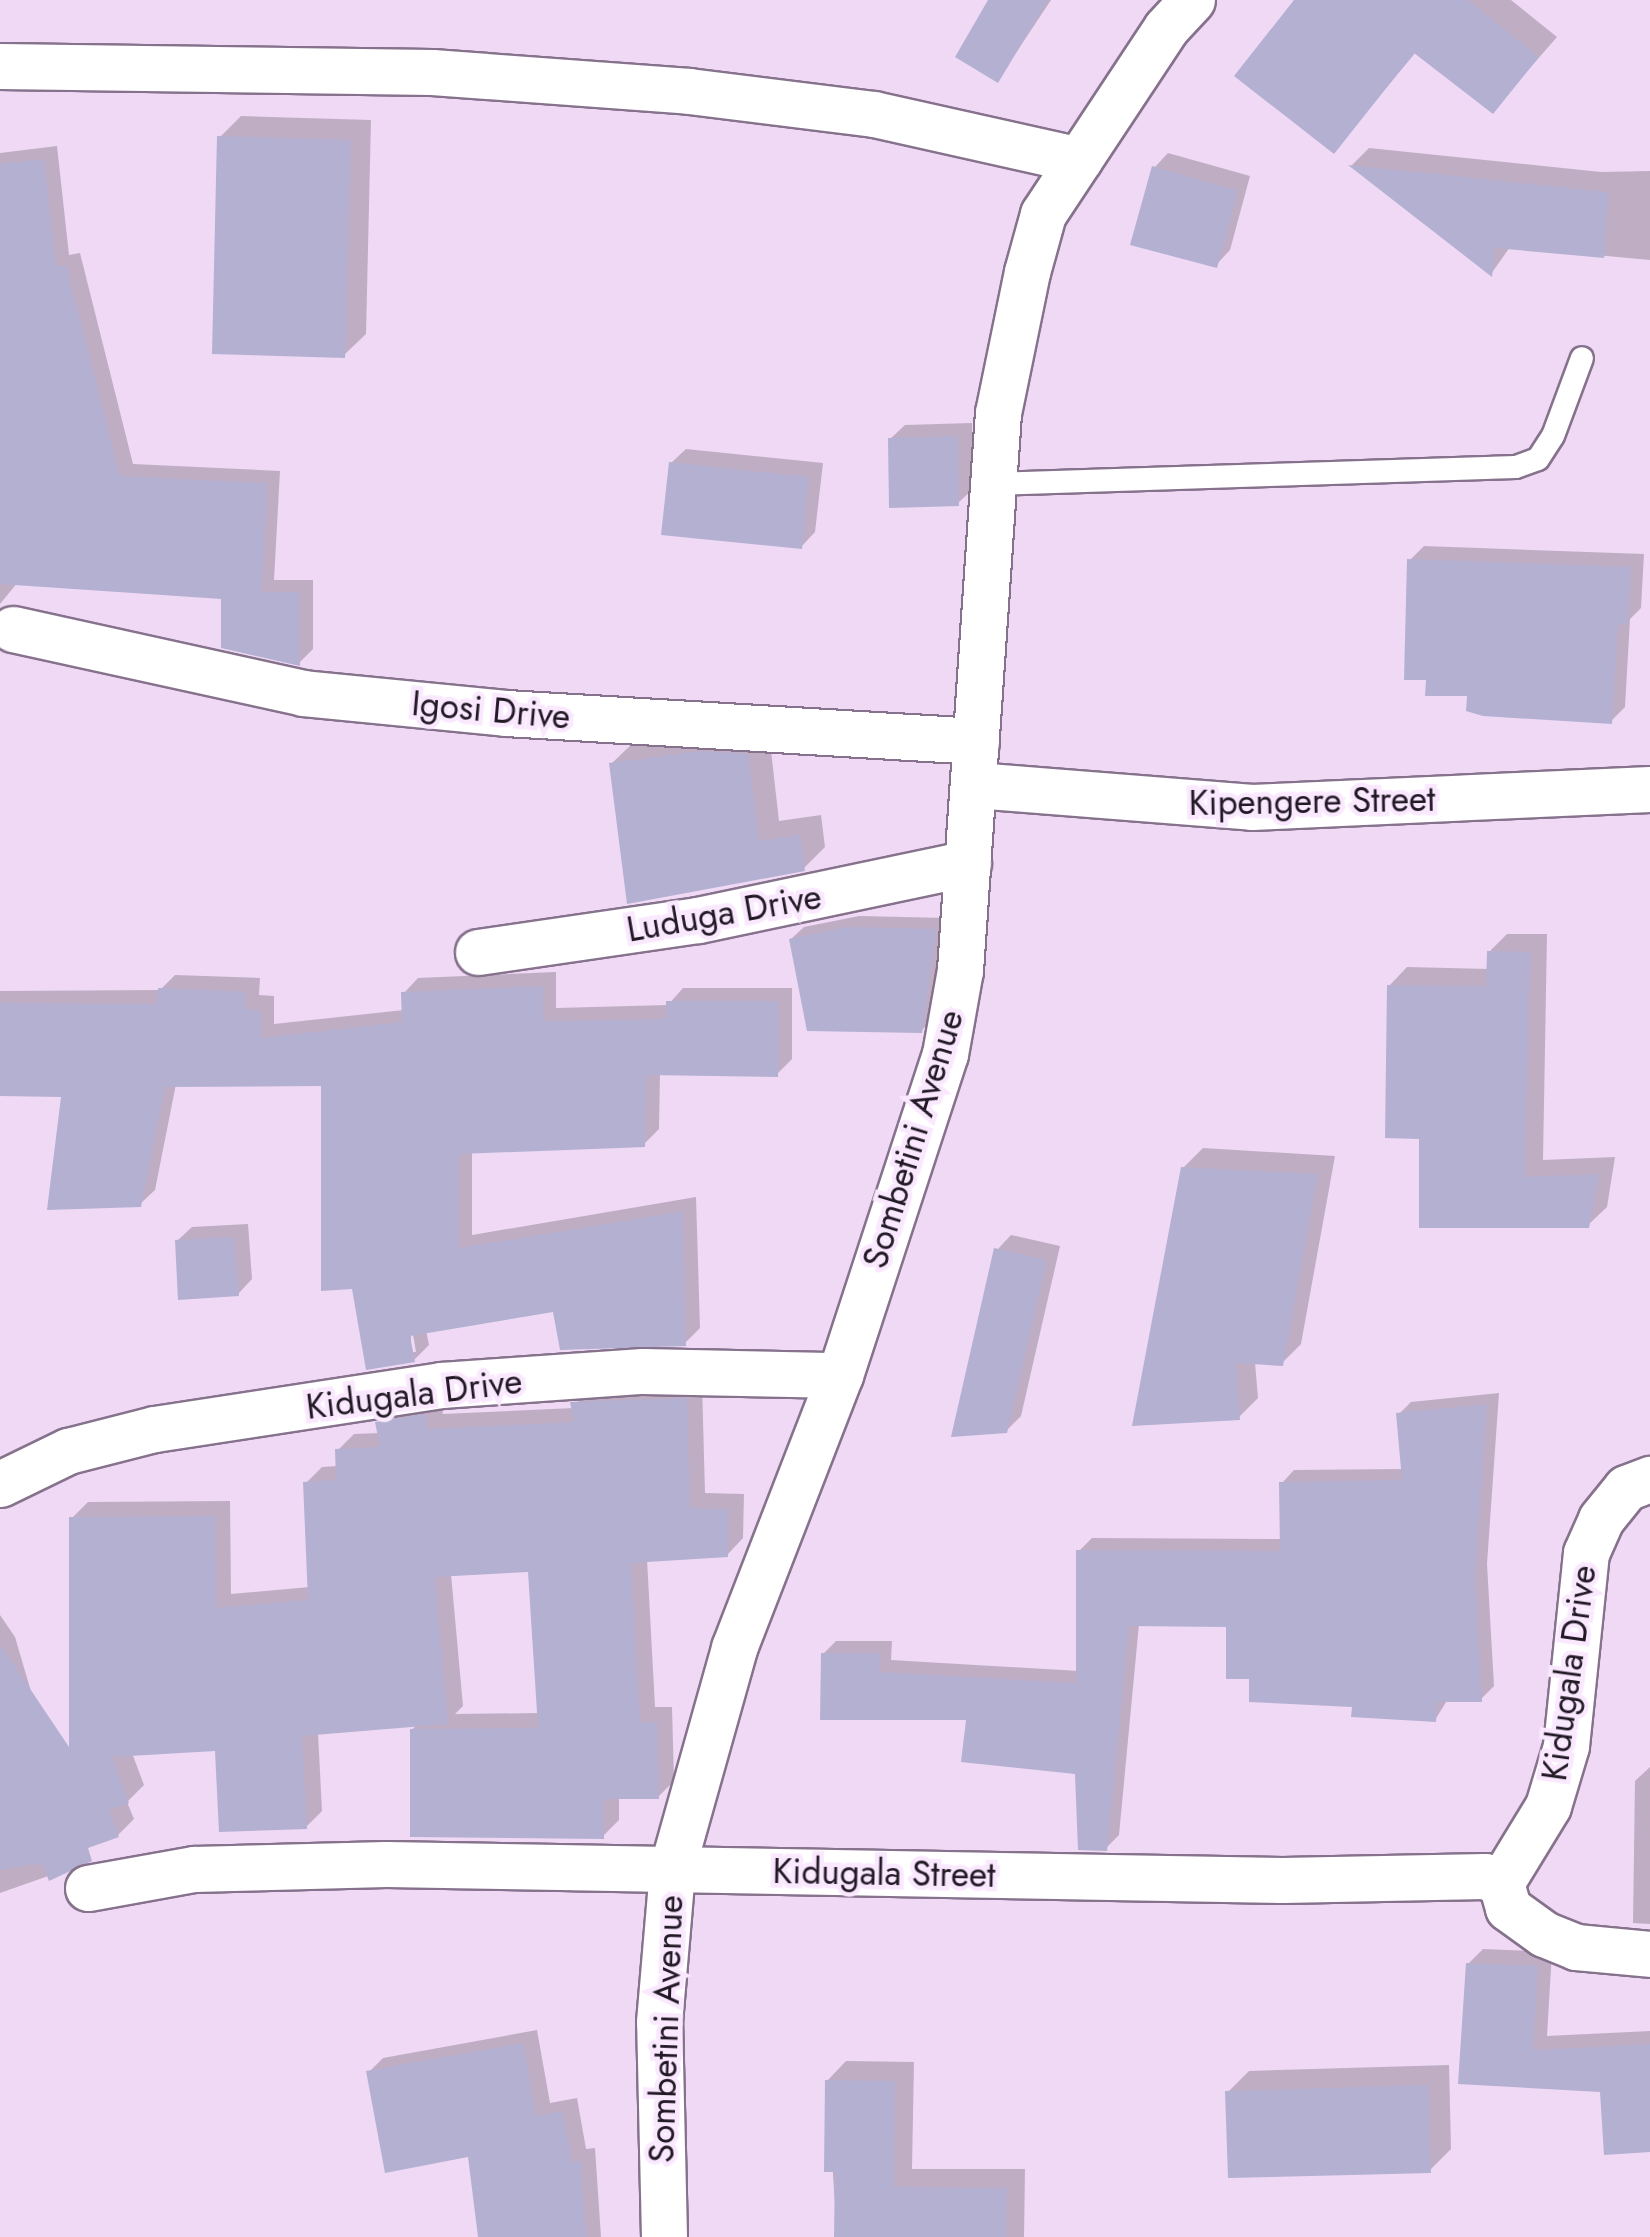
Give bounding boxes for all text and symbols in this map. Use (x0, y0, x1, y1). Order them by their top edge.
street label: Igosi Drive (410, 682, 572, 738)
street label: Kipengere Street (1188, 778, 1436, 824)
street label: Luduga Drive (623, 875, 825, 951)
street label: Sombetini Avenue (854, 1005, 972, 1273)
street label: Kidugala Drive (304, 1360, 524, 1428)
street label: Kidugala Drive (1533, 1563, 1605, 1783)
street label: Kidugala Street (772, 1850, 996, 1896)
street label: Sombetini Avenue (640, 1894, 692, 2164)

